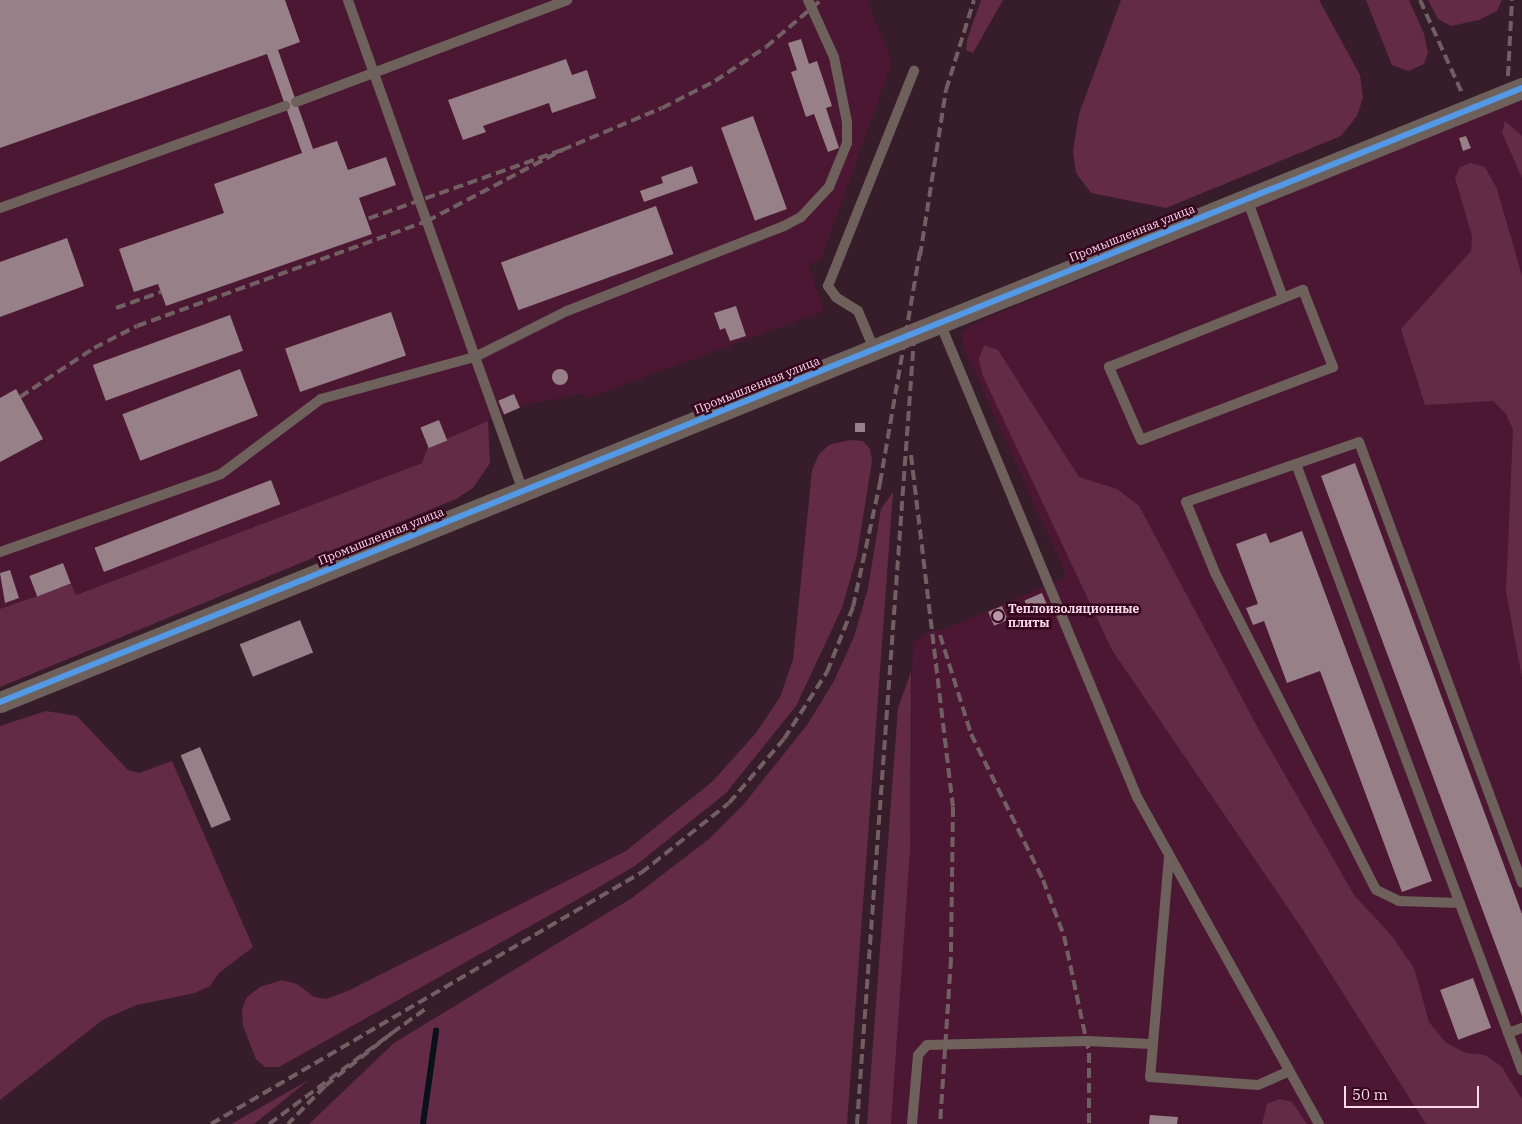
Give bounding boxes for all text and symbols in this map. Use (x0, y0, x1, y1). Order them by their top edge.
street label: Промышленная улица (1067, 201, 1197, 265)
street label: Промышленная улица (692, 353, 822, 417)
street label: Промышленная улица (316, 504, 446, 568)
place label: Теплоизоляционные плиты (1008, 602, 1139, 630)
marker: Теплоизоляционные плиты (992, 610, 1004, 622)
scale bar (1347, 1076, 1482, 1108)
text: 50 m (1352, 1085, 1388, 1104)

